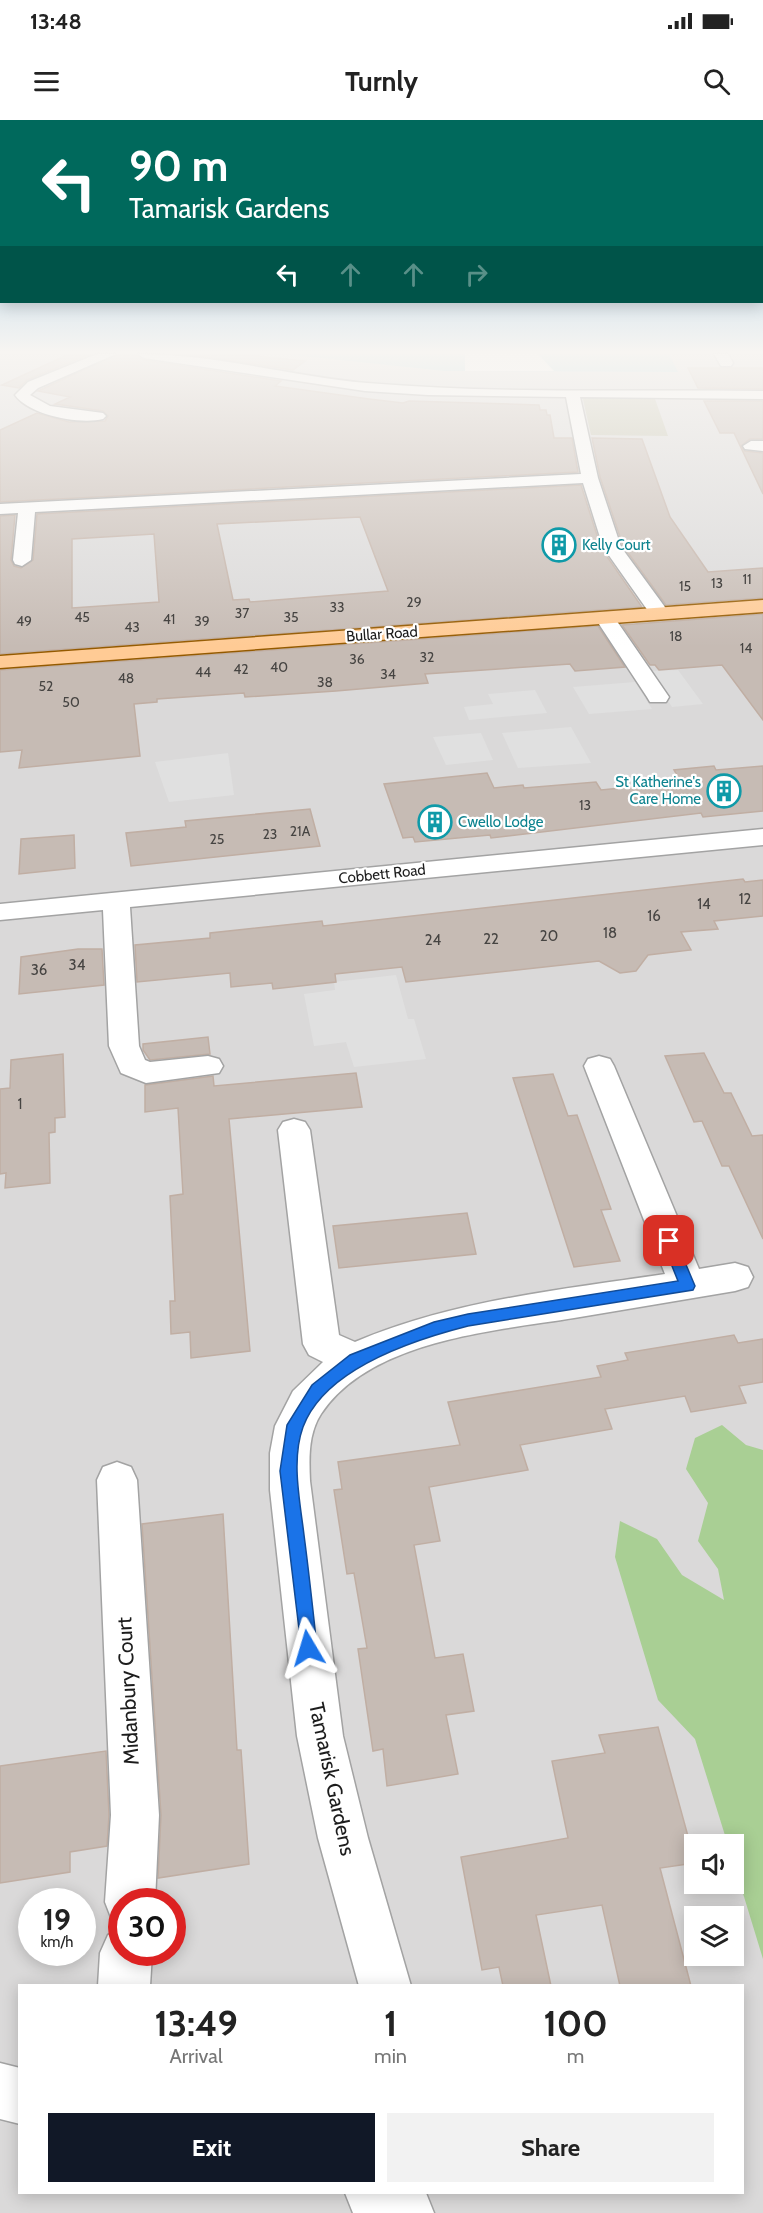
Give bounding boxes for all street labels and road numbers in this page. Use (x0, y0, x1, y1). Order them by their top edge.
street label: Bullar Road (346, 623, 418, 645)
street label: Cobbett Road (337, 860, 427, 888)
street label: Midanbury Court (111, 1616, 144, 1766)
street label: Tamarisk Gardens (304, 1700, 361, 1858)

